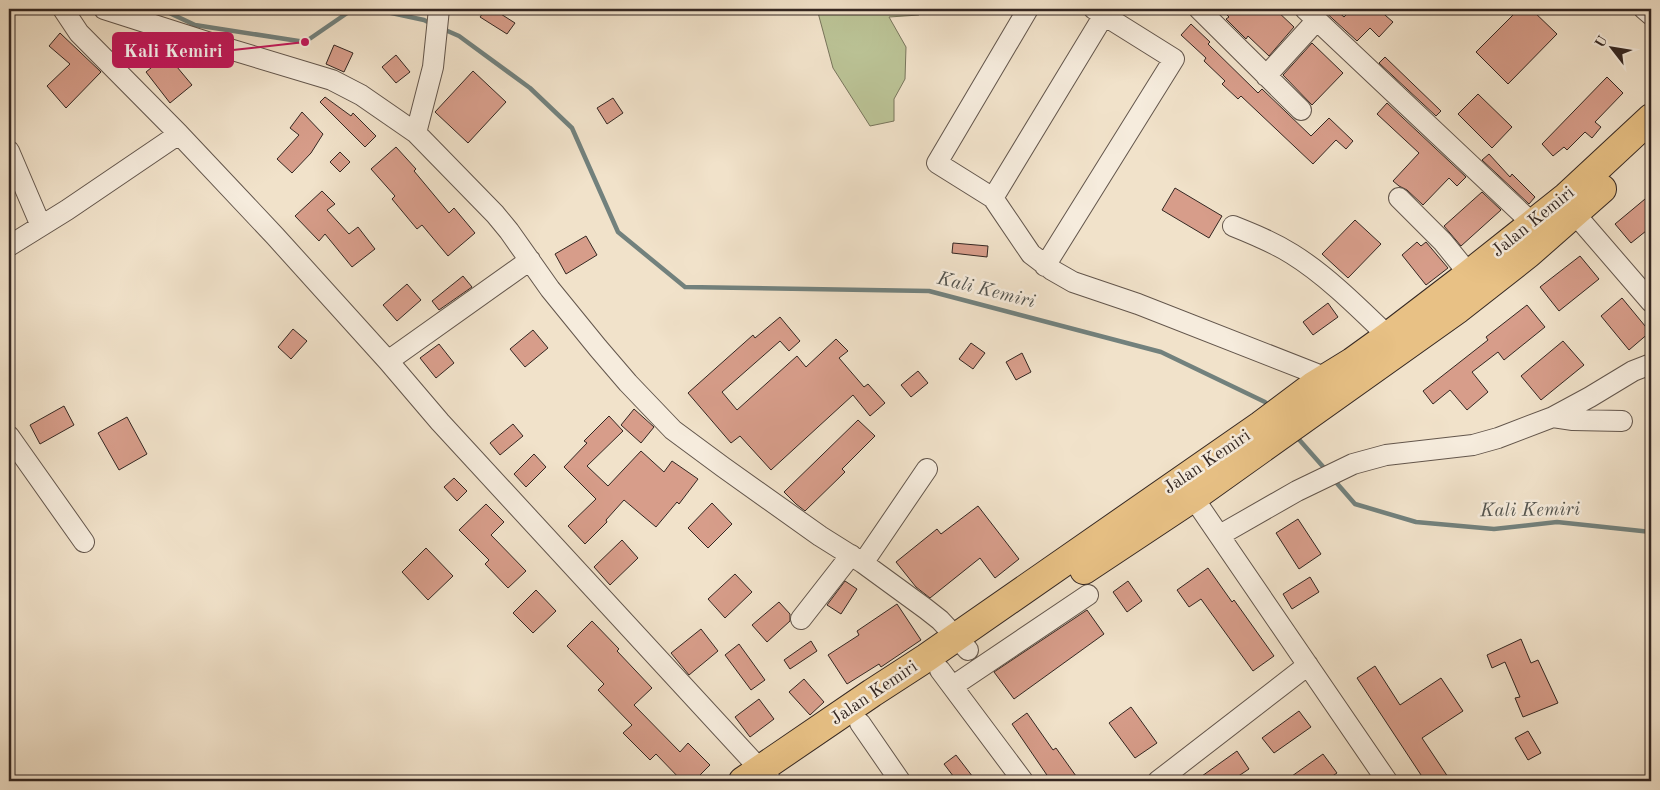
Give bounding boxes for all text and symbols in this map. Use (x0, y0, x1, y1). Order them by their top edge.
north arrow (1588, 22, 1638, 72)
callout: Kali Kemiri (113, 33, 233, 67)
text: U (1593, 33, 1611, 50)
text: Kali Kemiri (123, 43, 223, 62)
street label: Jalan Kemiri (1488, 183, 1578, 261)
water label: Kali Kemiri (934, 269, 1037, 312)
street label: Jalan Kemiri (1160, 426, 1254, 498)
water label: Kali Kemiri (1479, 501, 1581, 521)
street label: Jalan Kemiri (827, 657, 921, 729)

